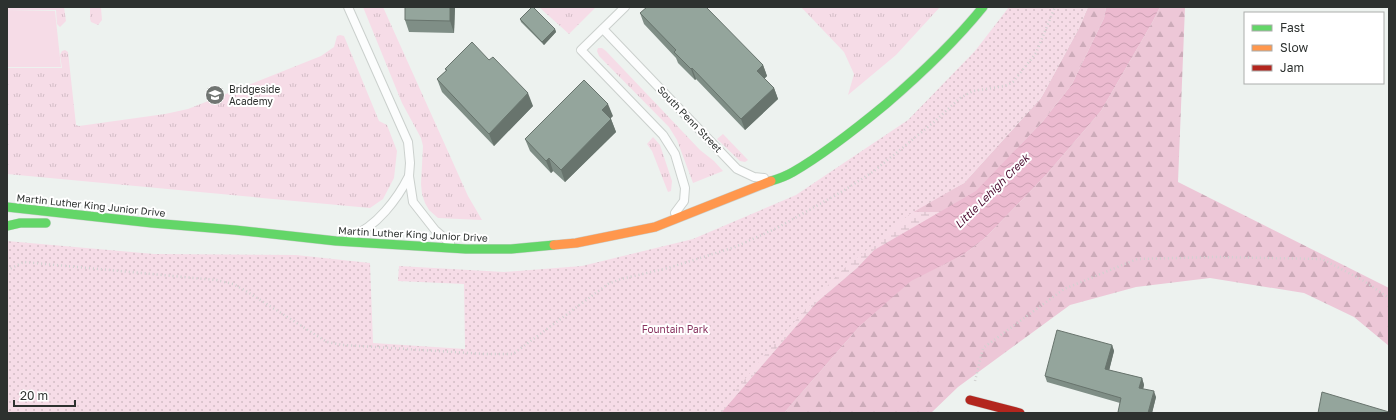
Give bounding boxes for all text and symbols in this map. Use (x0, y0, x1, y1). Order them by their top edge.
legend (1244, 12, 1384, 84)
text: Fast (1280, 20, 1305, 35)
text: Slow (1280, 40, 1308, 55)
text: Jam (1280, 60, 1304, 75)
place label: Bridgeside Academy (229, 83, 281, 107)
street label: South Penn Street (655, 83, 725, 155)
school or university icon: Bridgeside Academy (204, 84, 226, 106)
water label: Little Lehigh Creek (952, 150, 1033, 231)
street label: Martin Luther King Junior Drive (16, 191, 166, 219)
street label: Martin Luther King Junior Drive (338, 224, 488, 244)
park label: Fountain Park (642, 323, 709, 335)
scale bar (14, 382, 75, 408)
text: 20 m (20, 388, 48, 403)

